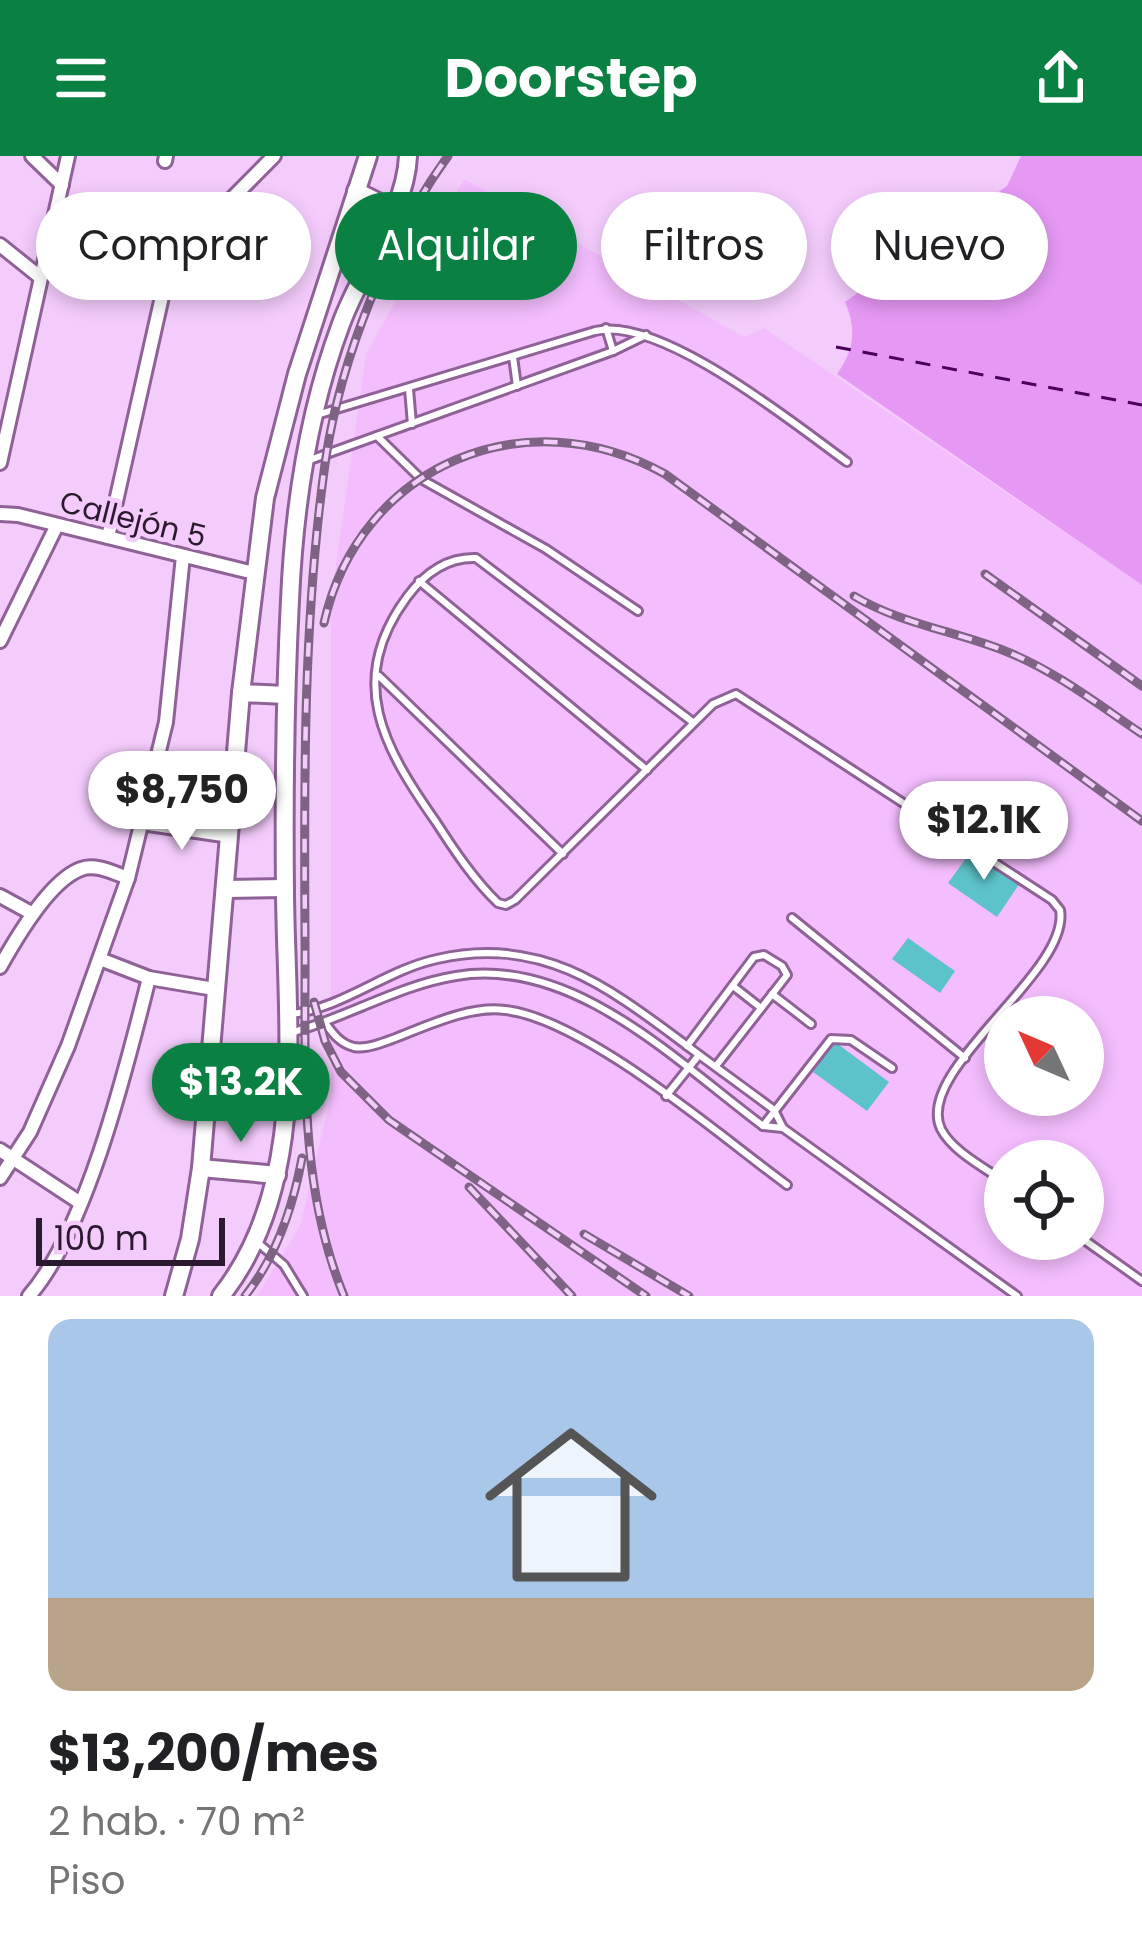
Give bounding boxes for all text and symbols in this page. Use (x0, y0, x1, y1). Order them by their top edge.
text: Doorstep (444, 40, 698, 116)
icon: menu (48, 45, 114, 111)
icon: share (1028, 45, 1094, 111)
chip: Comprar (36, 192, 311, 300)
chip: Alquilar (335, 192, 577, 300)
chip: Filtros (601, 192, 807, 300)
chip: Nuevo (831, 192, 1048, 300)
street label: Callejón 5 (55, 480, 211, 558)
pin: $8,750 (84, 751, 280, 853)
text: $8,750 (115, 762, 249, 817)
pin: $12.1K (886, 781, 1082, 883)
text: $12.1K (926, 792, 1042, 847)
north arrow (984, 996, 1104, 1116)
map controls (984, 996, 1104, 1260)
pin: $13.2K (143, 1043, 339, 1145)
text: $13.2K (179, 1054, 303, 1109)
button: locate (984, 1140, 1104, 1260)
scale bar (36, 1212, 225, 1265)
text: 100 m (54, 1215, 149, 1262)
icon: home (463, 1397, 679, 1613)
text: $13,200/mes (48, 1717, 379, 1789)
text: 2 hab. · 70 m² (48, 1794, 305, 1849)
text: Piso (48, 1853, 126, 1908)

